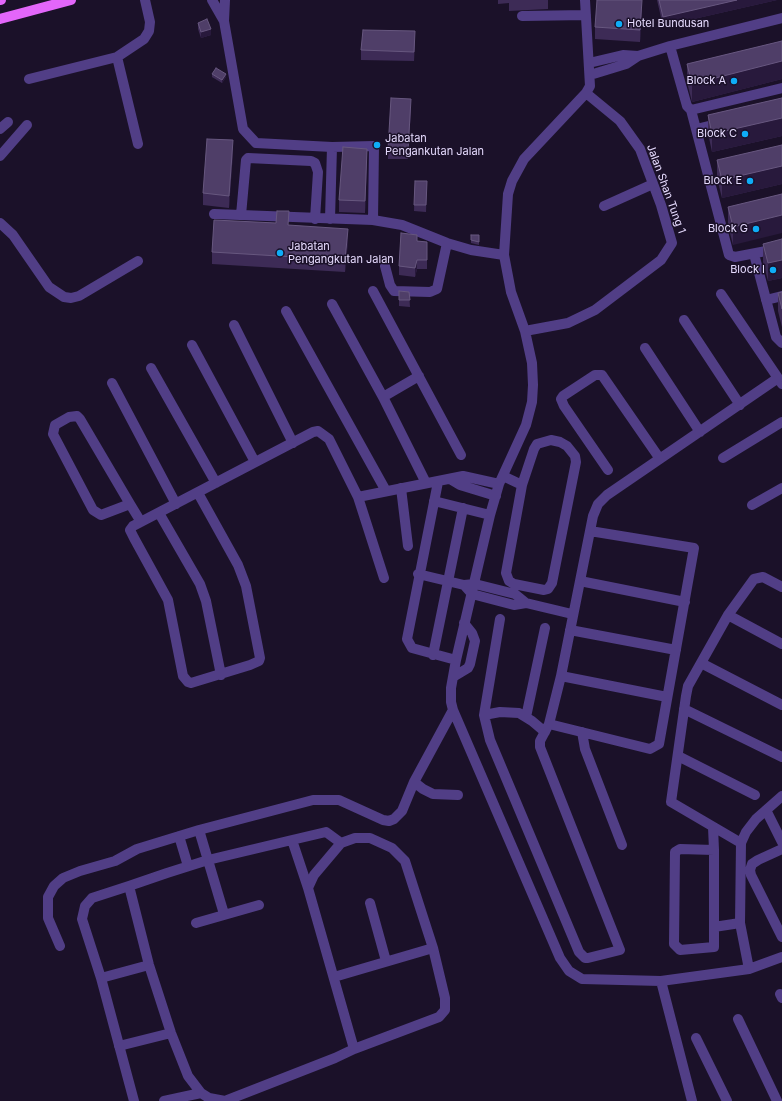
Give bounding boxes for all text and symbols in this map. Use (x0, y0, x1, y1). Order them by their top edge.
place label: Hotel Bundusan (627, 17, 709, 31)
marker: Hotel Bundusan (614, 19, 624, 29)
place label: Block A (687, 74, 726, 88)
marker: Block A (729, 76, 739, 86)
place label: Block C (697, 127, 737, 141)
marker: Block C (740, 129, 750, 139)
place label: Jabatan Pengankutan Jalan (385, 132, 484, 158)
marker: Jabatan Pengankutan Jalan (372, 140, 382, 150)
street label: Jalan Shan Tung 1 (644, 143, 688, 235)
place label: Block E (704, 174, 742, 188)
marker: Block E (745, 176, 755, 186)
place label: Block G (708, 222, 748, 236)
marker: Block G (751, 224, 761, 234)
place label: Jabatan Pengangkutan Jalan (288, 240, 394, 266)
marker: Jabatan Pengangkutan Jalan (275, 248, 285, 258)
place label: Block I (730, 263, 765, 277)
marker: Block I (768, 265, 778, 275)

